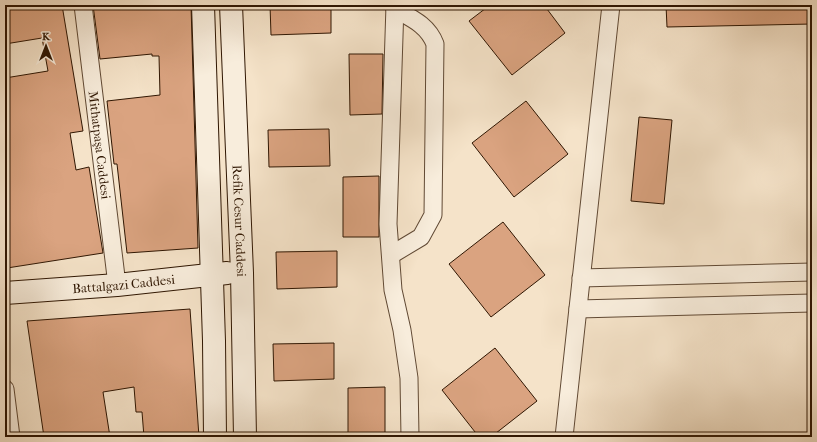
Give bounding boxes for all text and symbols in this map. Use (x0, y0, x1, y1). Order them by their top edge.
north arrow (26, 26, 66, 66)
text: K (42, 30, 51, 43)
street label: Mithatpaşa Caddesi (86, 90, 114, 200)
street label: Refik Cesur Caddesi (230, 164, 250, 277)
street label: Battalgazi Caddesi (72, 271, 176, 296)

